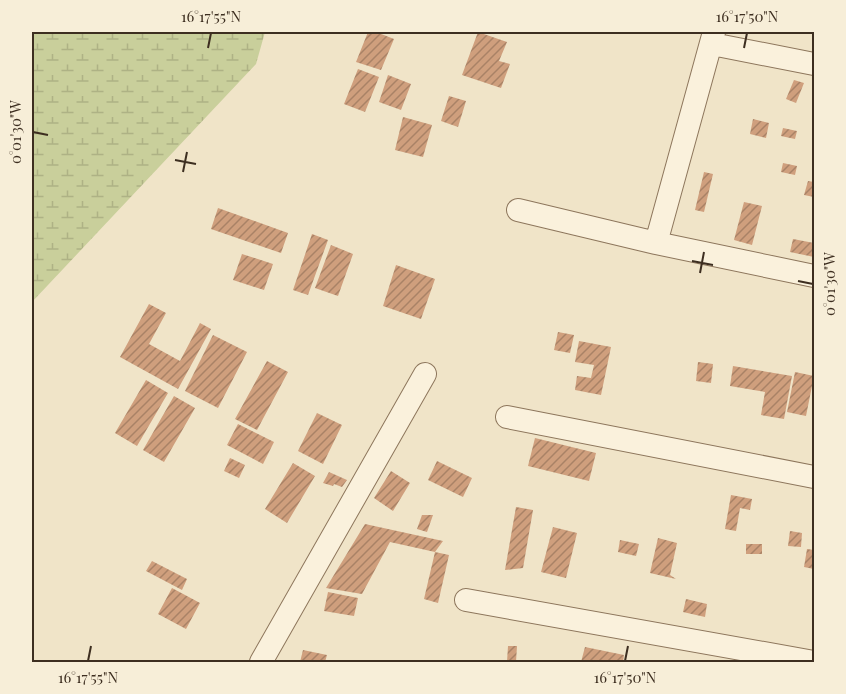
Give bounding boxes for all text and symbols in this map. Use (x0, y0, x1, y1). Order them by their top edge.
text: 16°17'55"N (181, 6, 241, 26)
text: 16°17'50"N (716, 6, 779, 26)
text: 0°01'30"W (5, 100, 25, 164)
text: 0°01'30"W (819, 252, 839, 316)
text: 16°17'55"N (58, 667, 118, 687)
text: 16°17'50"N (594, 667, 657, 687)

